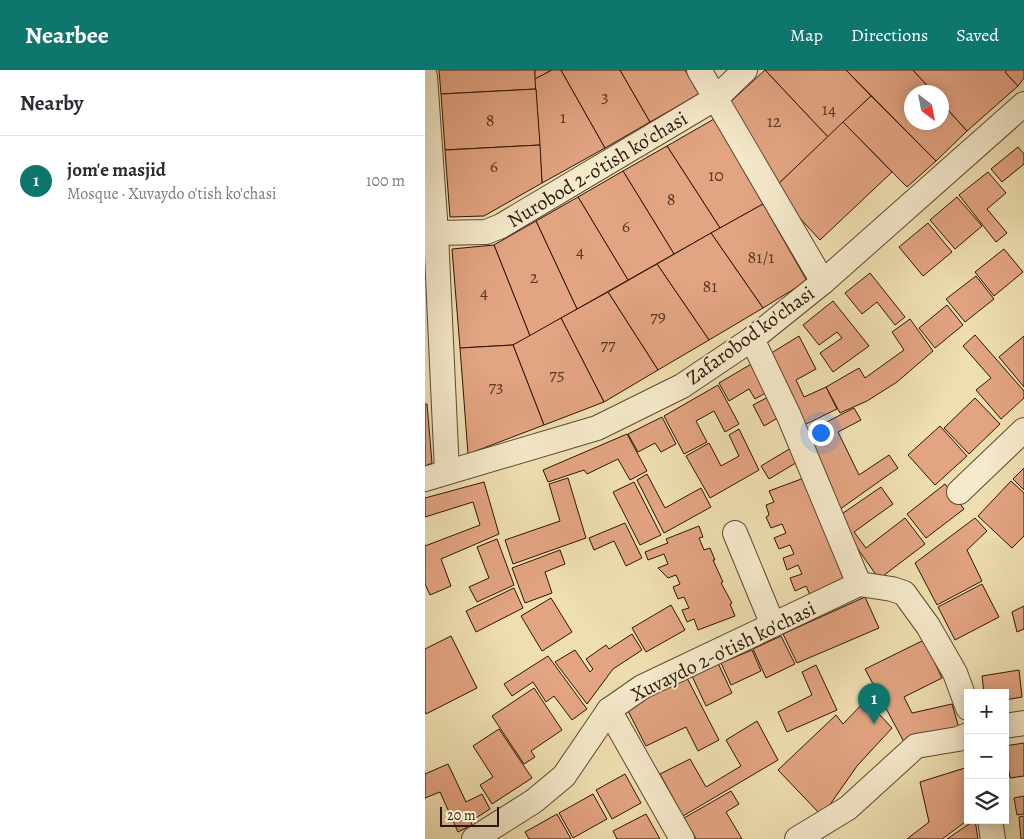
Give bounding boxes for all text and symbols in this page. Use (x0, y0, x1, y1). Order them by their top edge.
text: Nearbee (25, 19, 109, 51)
text: Map (790, 23, 823, 47)
text: Directions (851, 23, 928, 47)
text: Saved (956, 23, 999, 47)
house number: 3 (601, 84, 609, 108)
north arrow (904, 85, 949, 130)
text: Nearby (20, 89, 83, 117)
house number: 14 (822, 97, 836, 121)
street label: Nurobod 2-o'tish ko'chasi (502, 105, 692, 234)
house number: 1 (560, 105, 566, 129)
house number: 8 (486, 108, 494, 132)
house number: 12 (767, 109, 782, 133)
house number: 6 (490, 154, 498, 178)
text: jom'e masjid (67, 157, 166, 183)
house number: 10 (708, 163, 724, 187)
text: 1 (33, 170, 39, 192)
text: 100 m (366, 170, 405, 192)
text: Mosque · Xuvaydo o'tish ko'chasi (67, 183, 277, 205)
house number: 8 (667, 187, 675, 211)
house number: 6 (622, 214, 630, 238)
house number: 4 (576, 239, 584, 263)
house number: 81/1 (748, 245, 774, 269)
house number: 2 (530, 265, 539, 289)
house number: 81 (703, 274, 717, 298)
house number: 4 (480, 280, 488, 304)
street label: Zafarobod ko'chasi (681, 280, 820, 391)
house number: 79 (650, 304, 666, 328)
house number: 77 (600, 332, 616, 356)
house number: 75 (549, 362, 565, 386)
house number: 73 (488, 374, 504, 398)
your location (808, 420, 834, 446)
street label: Xuvaydo 2-o'tish ko'chasi (626, 595, 820, 708)
pin: 1 (858, 683, 890, 724)
map controls (964, 689, 1009, 824)
button: + (964, 689, 1009, 734)
button: − (964, 734, 1009, 779)
button: layers (964, 779, 1009, 824)
scale bar (440, 804, 499, 827)
text: 20 m (447, 806, 476, 825)

